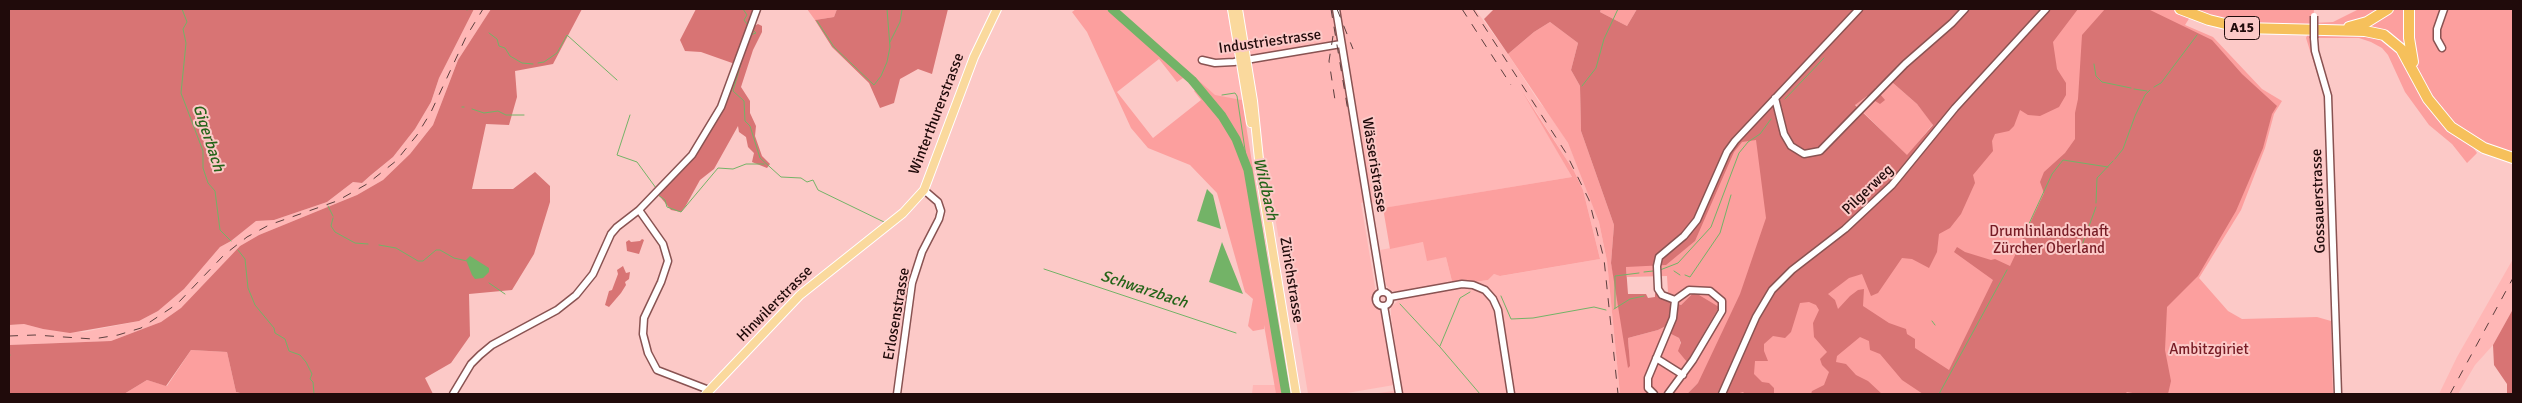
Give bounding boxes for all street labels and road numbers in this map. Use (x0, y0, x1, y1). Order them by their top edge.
road number: A15 (2224, 16, 2260, 40)
street label: Industriestrasse (1218, 26, 1322, 58)
street label: Winterthurerstrasse (906, 51, 968, 177)
street label: Wässeristrasse (1358, 116, 1390, 214)
street label: Gossauerstrasse (2308, 148, 2330, 254)
street label: Pilgerweg (1839, 161, 1897, 219)
street label: Zürichstrasse (1275, 236, 1307, 324)
street label: Hinwilerstrasse (733, 262, 817, 346)
street label: Erlosenstrasse (880, 266, 914, 362)

